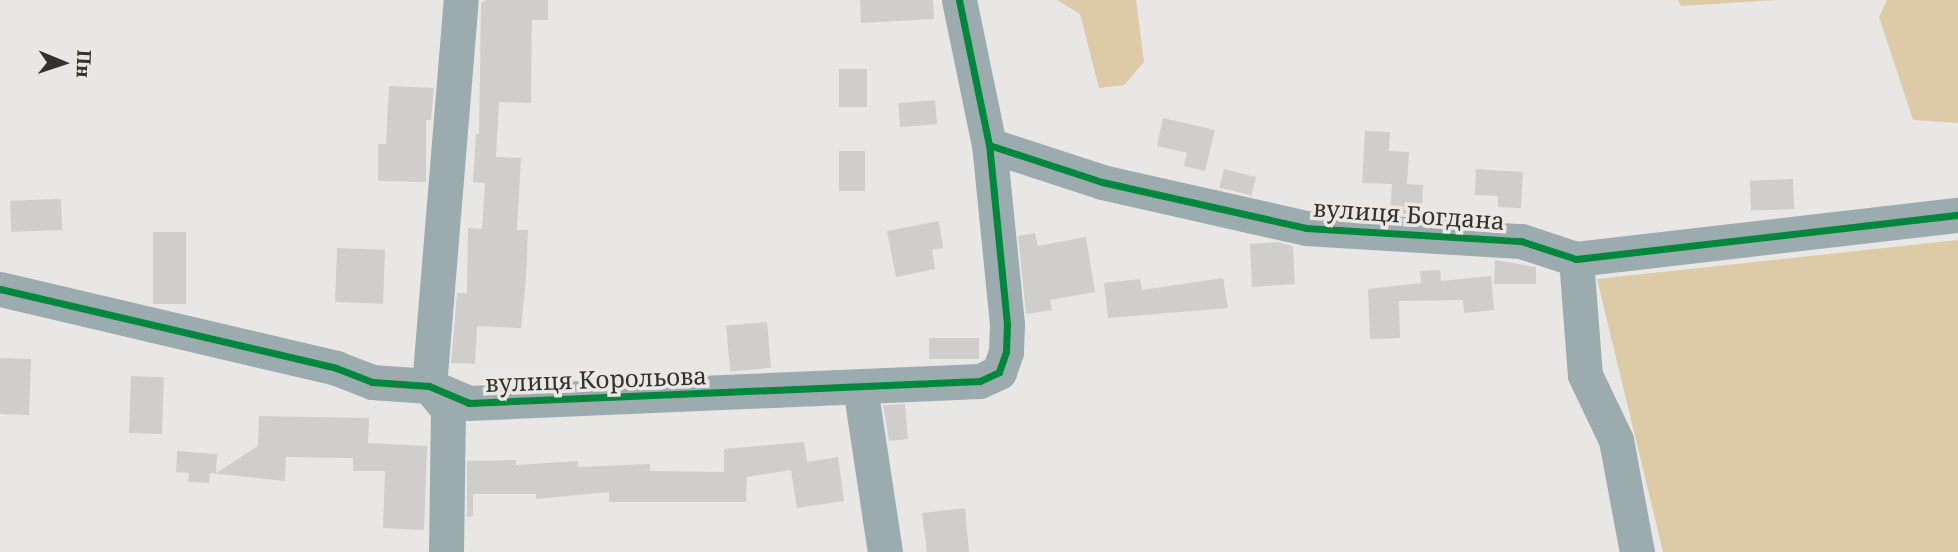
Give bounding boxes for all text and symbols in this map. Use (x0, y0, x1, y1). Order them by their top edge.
north arrow (28, 28, 98, 98)
text: Пн (71, 49, 97, 78)
street label: вулиця Богдана (1312, 193, 1506, 235)
street label: вулиця Корольова (485, 361, 707, 397)

